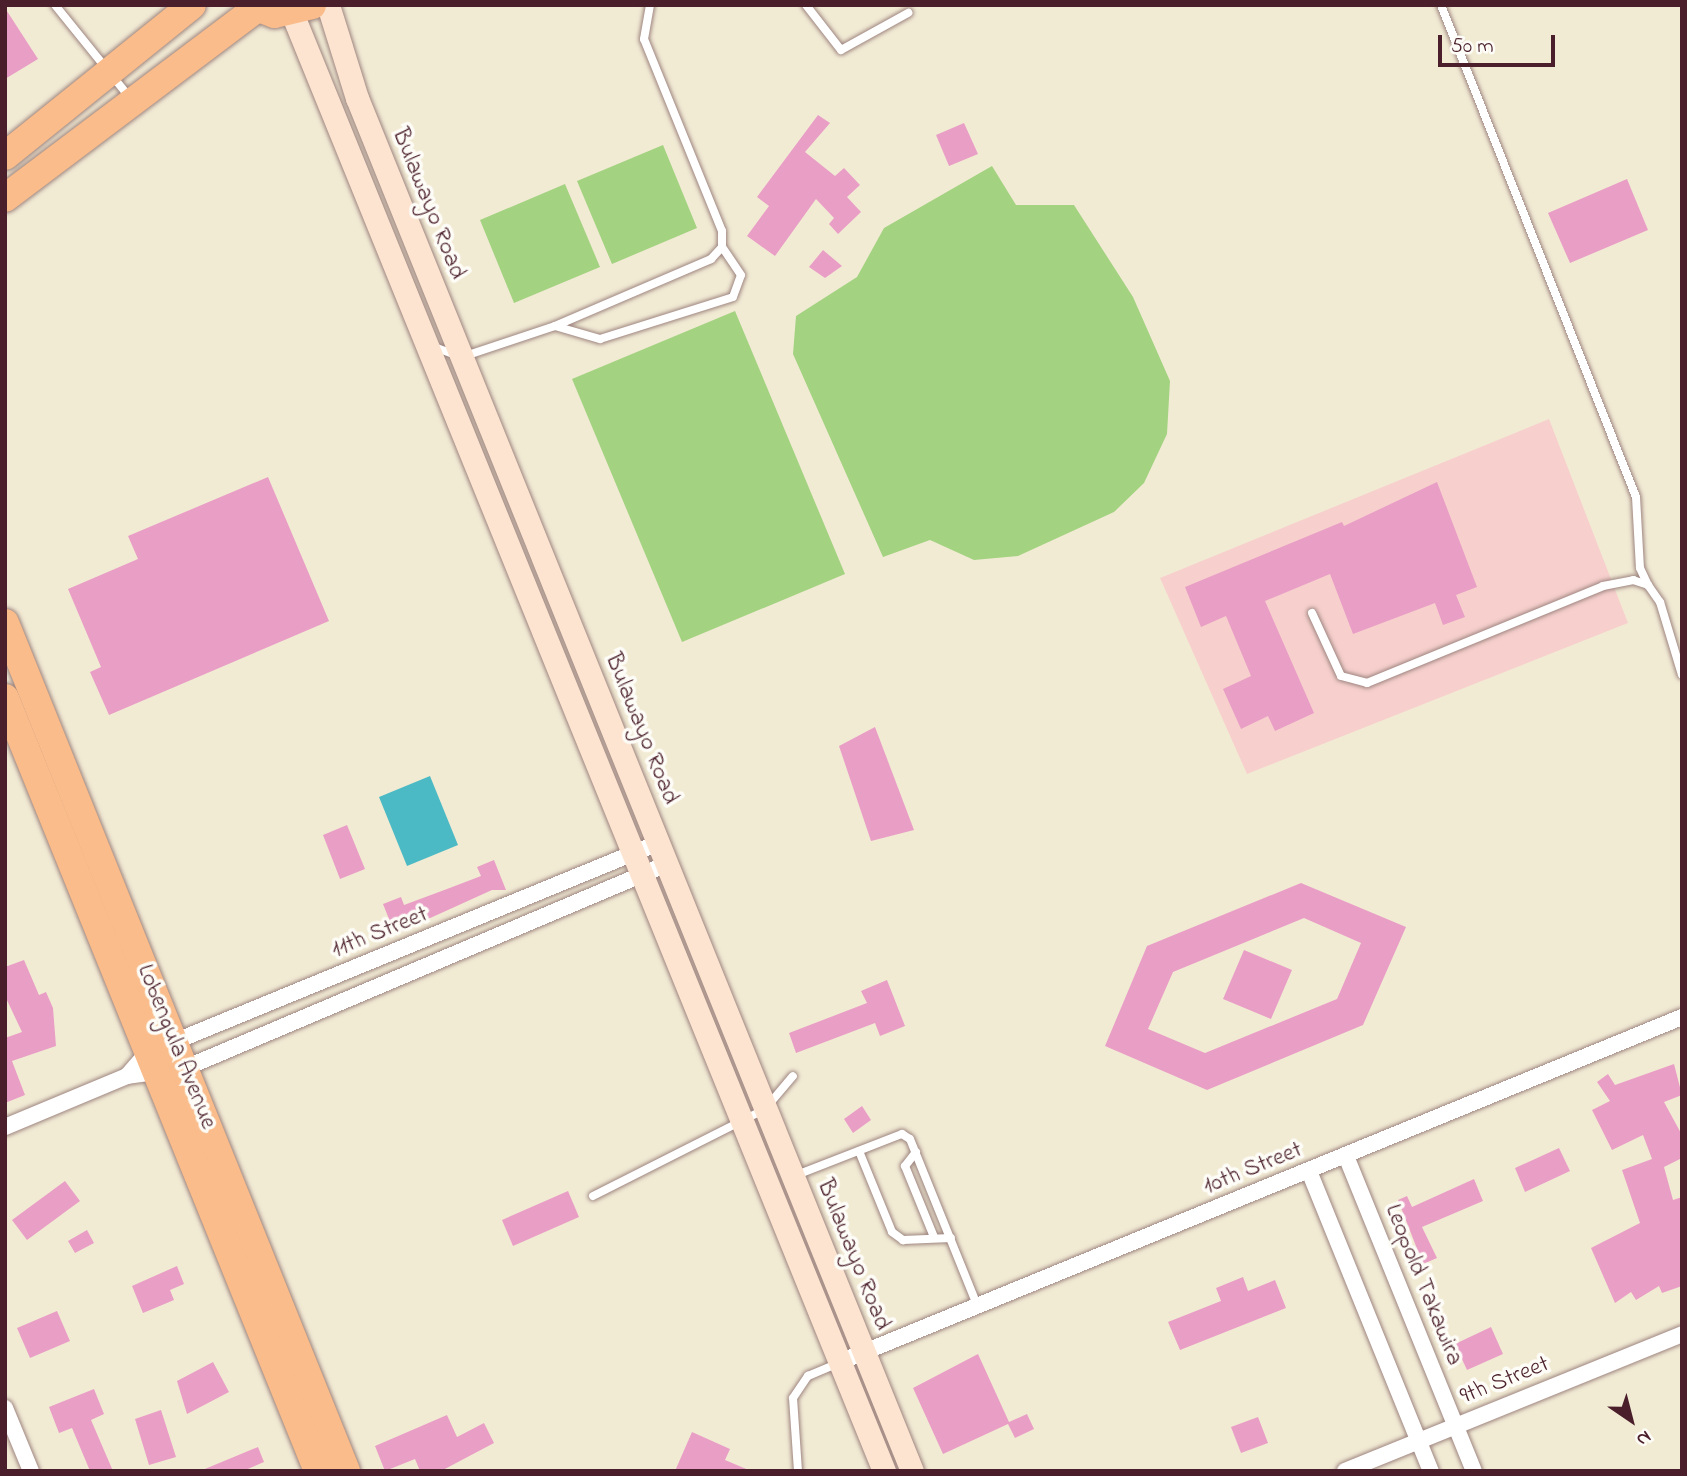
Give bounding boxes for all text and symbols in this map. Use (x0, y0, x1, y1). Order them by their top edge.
scale bar (1442, 21, 1559, 65)
text: 50 m (1451, 32, 1494, 62)
street label: Bulawayo Road (385, 124, 471, 284)
street label: Bulawayo Road (598, 649, 684, 809)
street label: 11th Street (328, 901, 432, 965)
street label: Lobengula Avenue (130, 960, 222, 1134)
street label: 10th Street (1199, 1136, 1307, 1202)
street label: Bulawayo Road (810, 1175, 896, 1335)
street label: Leopold Takawira (1378, 1200, 1468, 1370)
street label: 9th Street (1456, 1350, 1554, 1412)
north arrow (1596, 1385, 1666, 1455)
text: N (1630, 1423, 1656, 1452)

